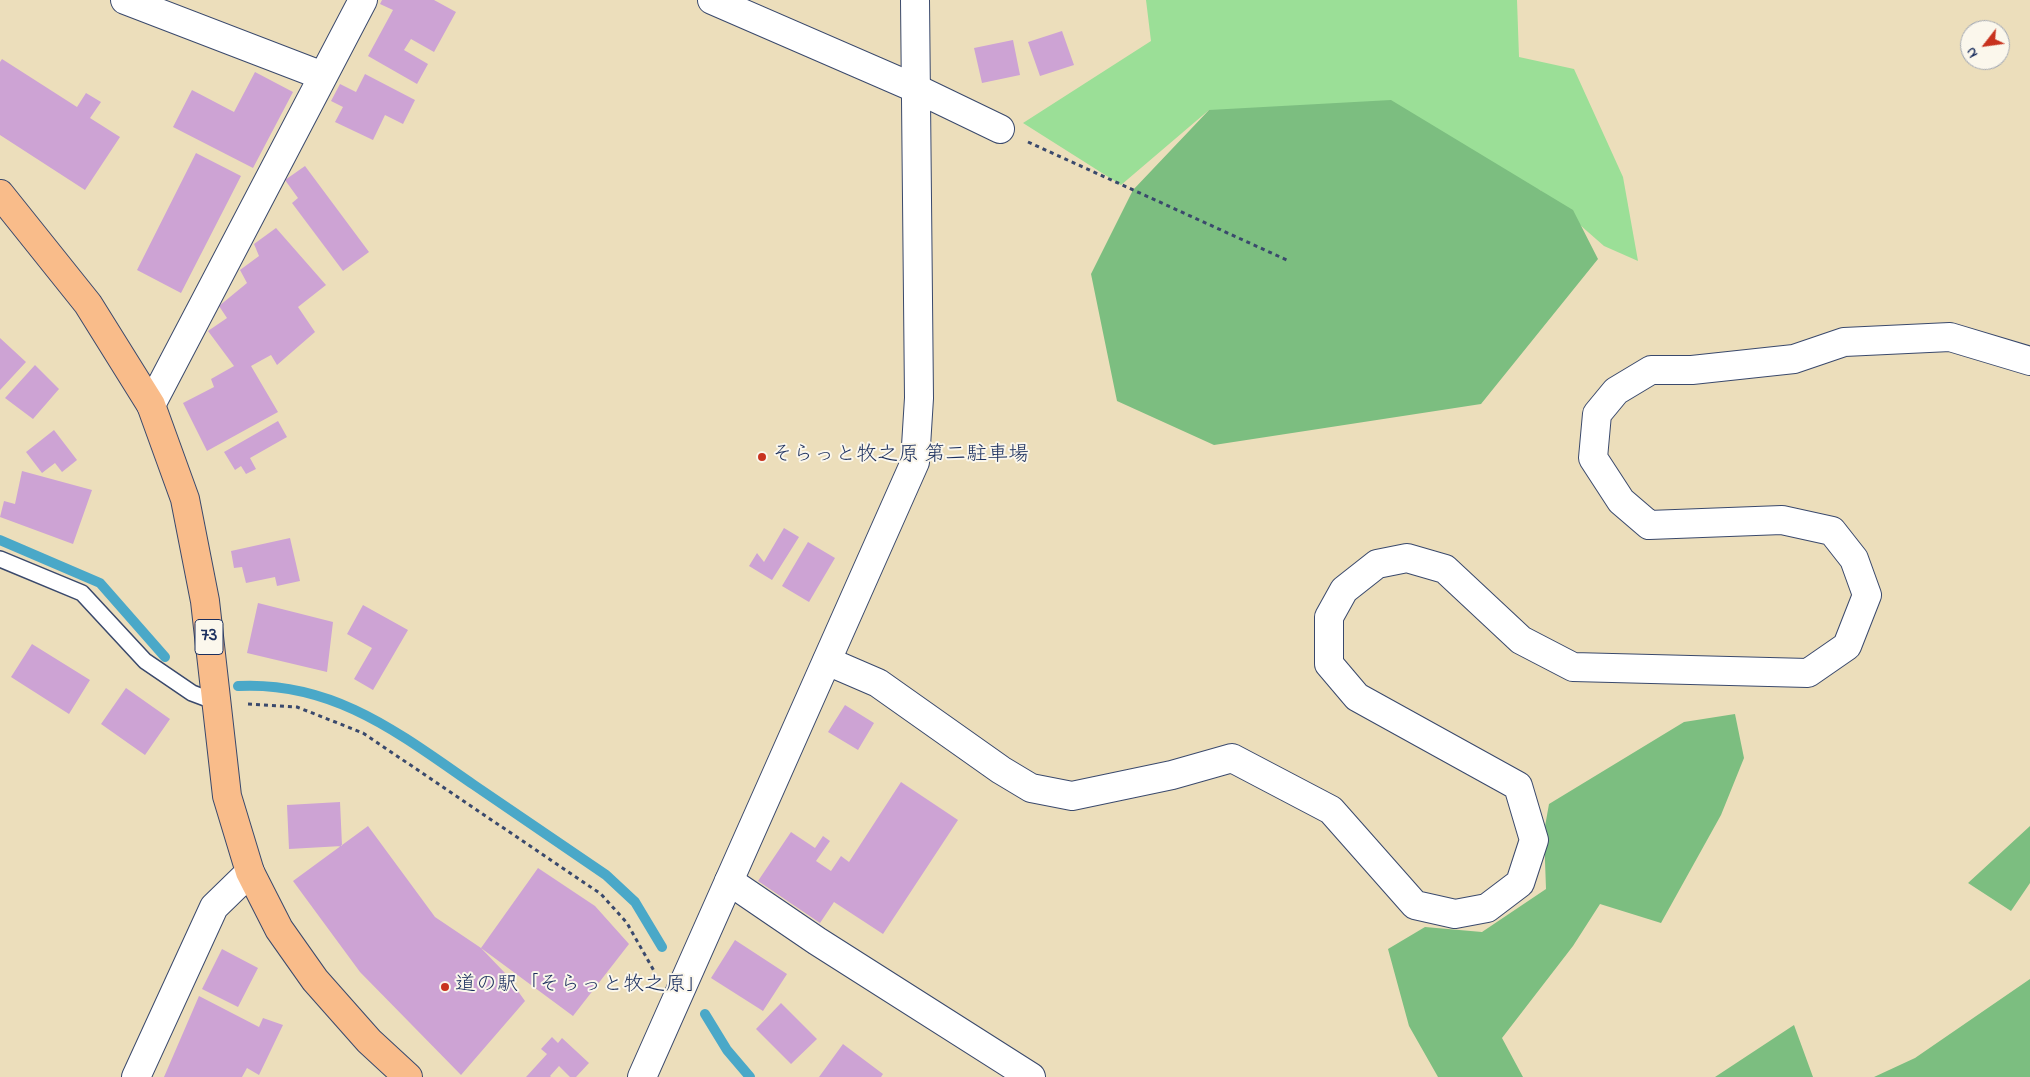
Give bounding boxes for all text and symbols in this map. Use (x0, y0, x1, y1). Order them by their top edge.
north arrow (1960, 20, 2010, 70)
text: N (1961, 43, 1984, 62)
place label: そらっと牧之原 第二駐車場 (772, 444, 1029, 470)
marker: そらっと牧之原 第二駐車場 (756, 451, 768, 463)
road number: 73 (195, 620, 223, 654)
place label: 道の駅「そらっと牧之原」 (455, 974, 707, 1000)
marker: 道の駅「そらっと牧之原」 (439, 981, 451, 993)

